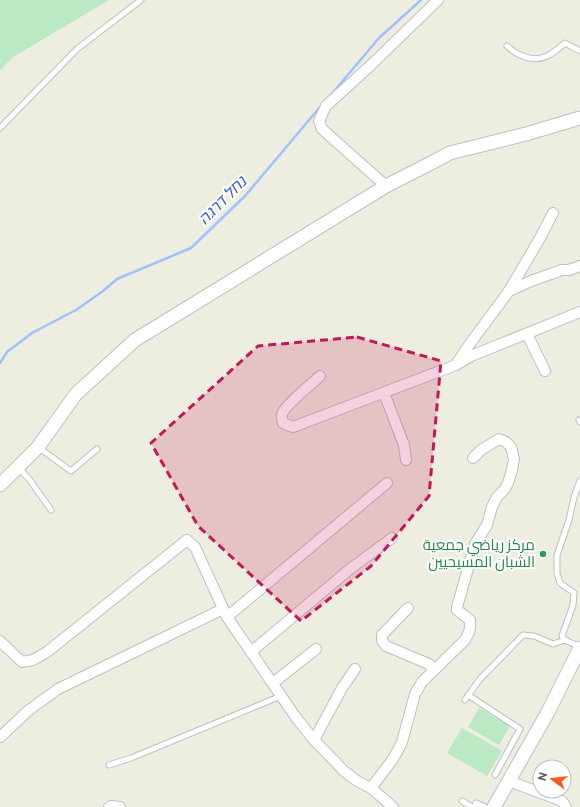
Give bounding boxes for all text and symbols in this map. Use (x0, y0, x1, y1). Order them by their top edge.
water label: נחל דרגה (194, 171, 250, 228)
place label: مركز رياضي جمعية الشبان المسيحيين (423, 535, 535, 572)
marker: مركز رياضي جمعية الشبان المسيحيين (538, 549, 548, 559)
north arrow (532, 759, 572, 799)
text: N (535, 771, 549, 782)

